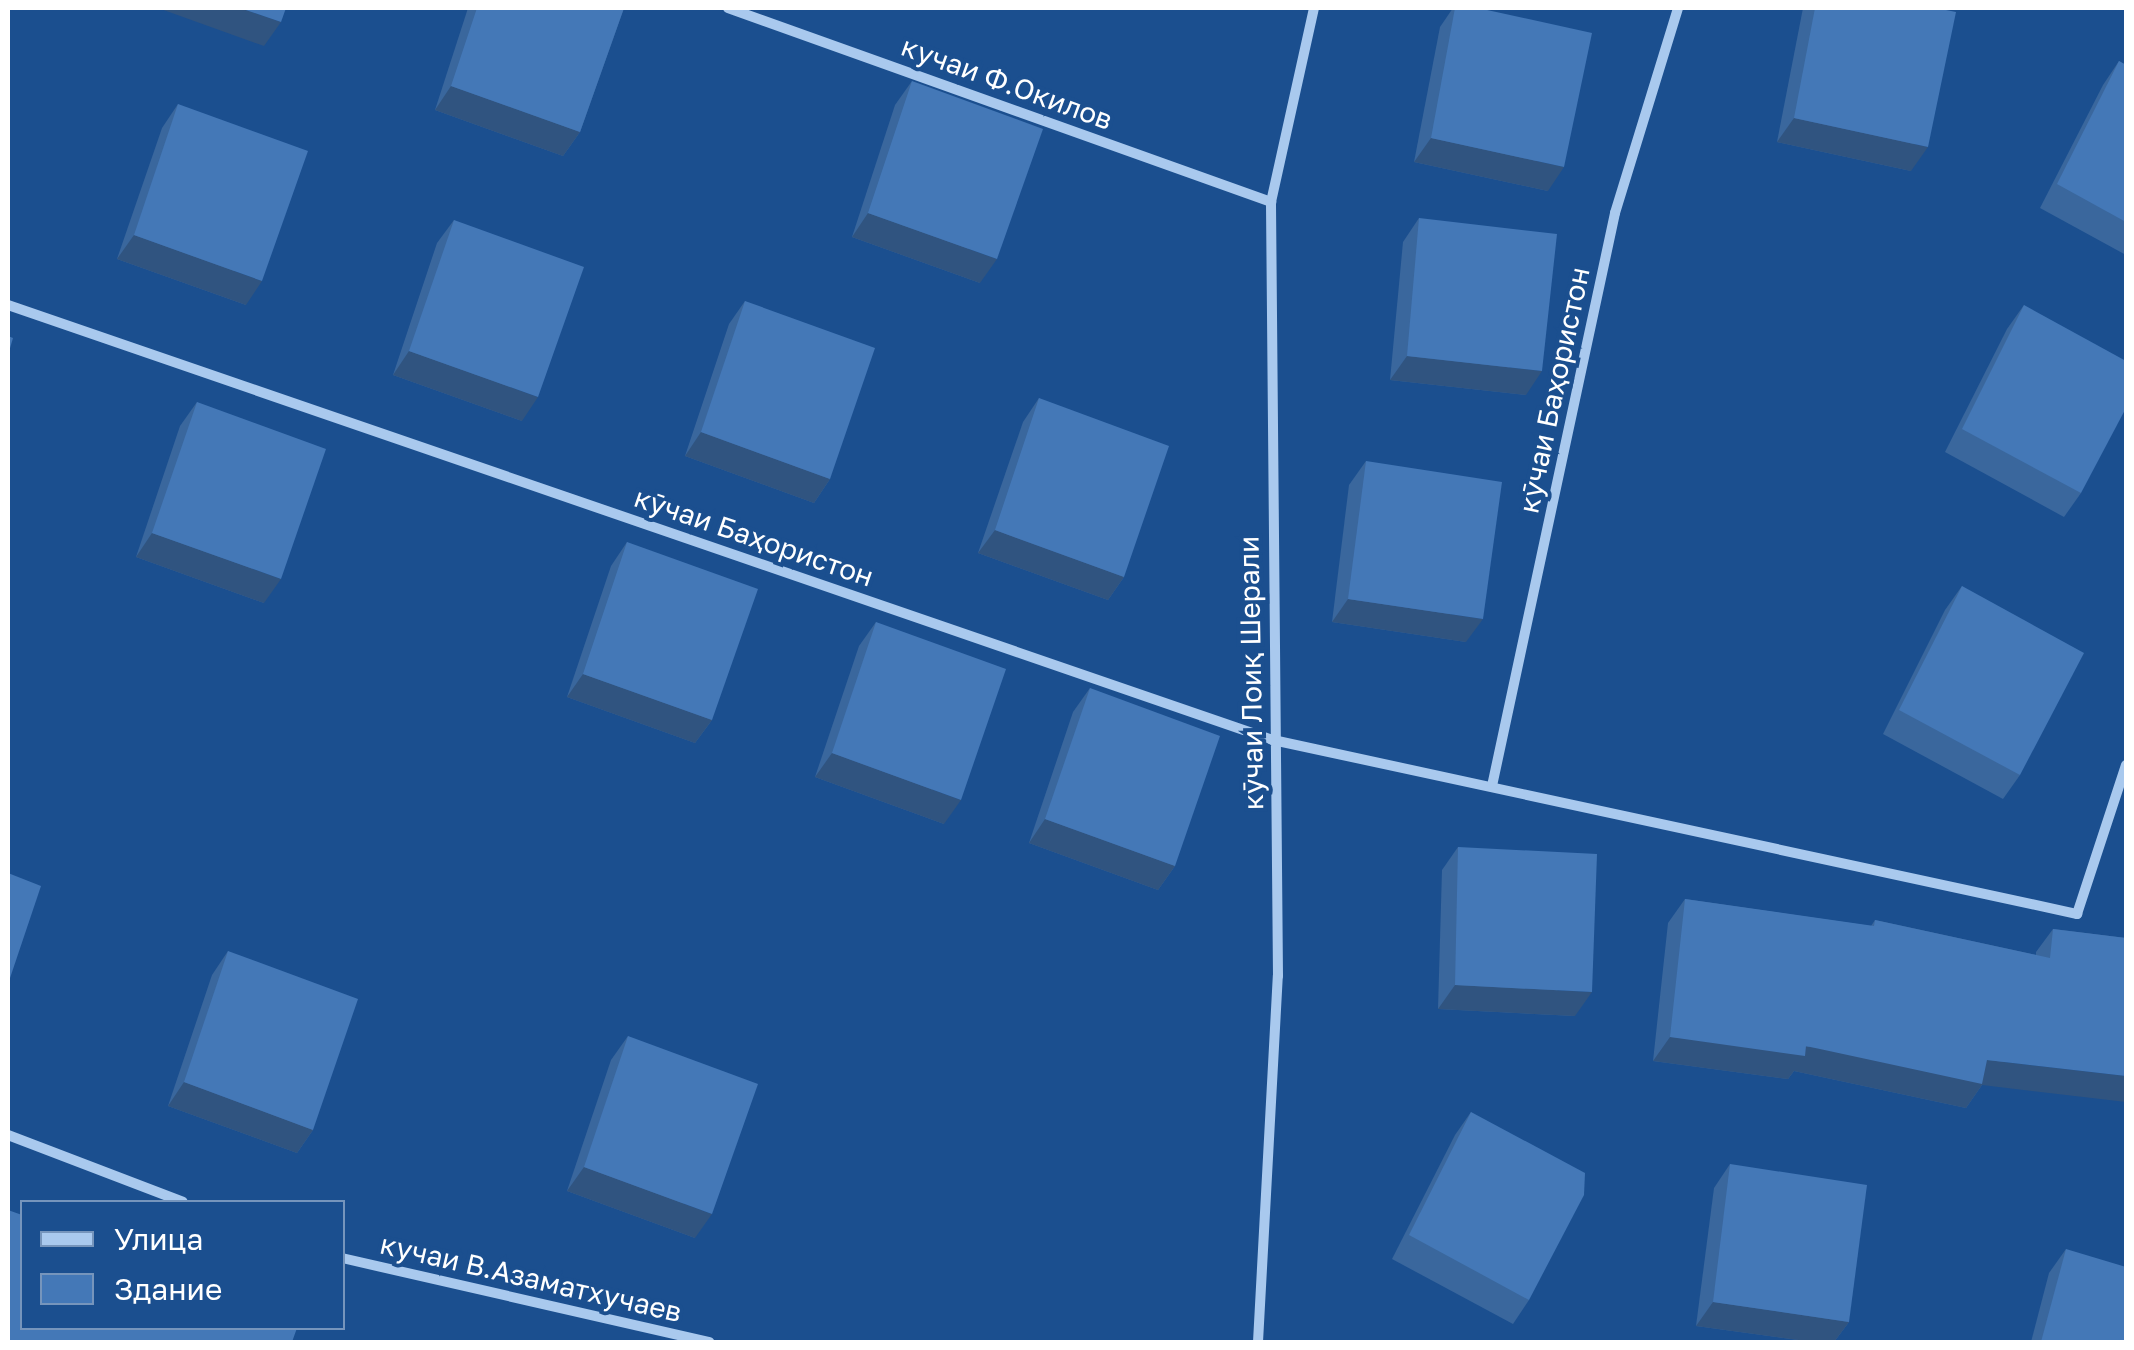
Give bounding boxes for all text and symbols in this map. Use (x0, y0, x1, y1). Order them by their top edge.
street label: кучаи Ф.Окилов (897, 29, 1117, 137)
street label: кӯчаи Баҳористон (1512, 264, 1596, 516)
street label: кӯчаи Баҳористон (630, 480, 878, 594)
street label: кӯчаи Лоиқ Шерали (1232, 536, 1270, 810)
legend (20, 1200, 345, 1330)
text: Улица (114, 1221, 203, 1257)
street label: кучаи В.Азаматхучаев (377, 1227, 685, 1329)
text: Здание (114, 1271, 222, 1307)

